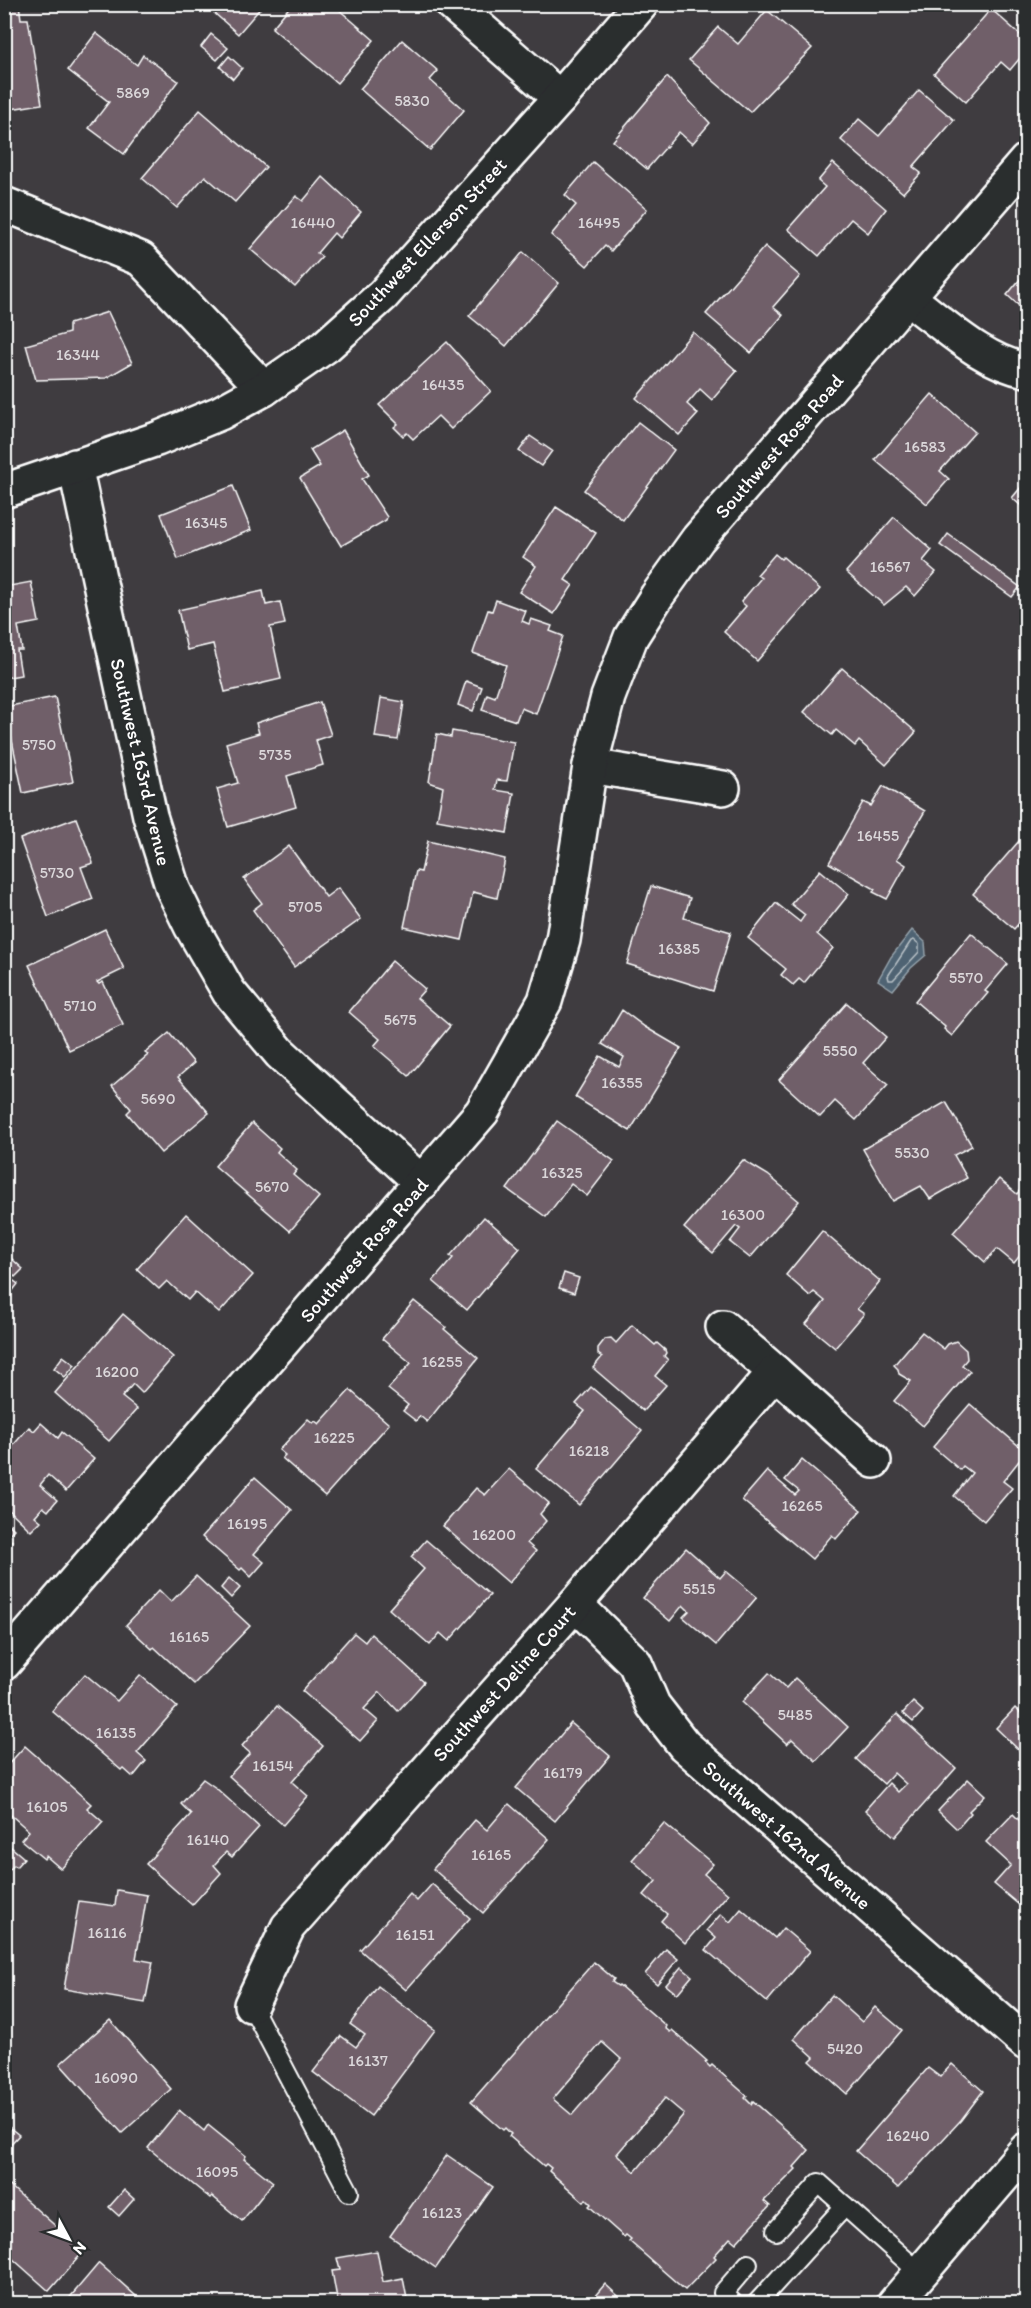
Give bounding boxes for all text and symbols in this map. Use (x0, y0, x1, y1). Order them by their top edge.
house number: 5869 (116, 83, 150, 102)
house number: 5830 (394, 91, 430, 110)
street label: Southwest Ellerson Street (343, 153, 511, 331)
house number: 16440 (291, 213, 335, 232)
house number: 16495 (578, 213, 620, 232)
house number: 16344 (56, 345, 100, 364)
street label: Southwest Rosa Road (710, 369, 848, 523)
house number: 16435 (422, 375, 464, 394)
house number: 16583 (904, 437, 946, 456)
house number: 16345 (185, 513, 227, 532)
house number: 16567 (870, 557, 910, 576)
street label: Southwest 163rd Avenue (105, 656, 177, 868)
house number: 5750 (22, 735, 56, 754)
house number: 5735 (258, 745, 292, 764)
house number: 16455 (857, 826, 899, 845)
house number: 5730 (40, 863, 74, 882)
house number: 5705 (288, 897, 322, 916)
house number: 16385 (658, 939, 700, 958)
house number: 5570 (949, 968, 983, 987)
house number: 5710 (63, 996, 97, 1015)
house number: 5675 (383, 1010, 417, 1029)
house number: 5550 (822, 1041, 858, 1060)
house number: 16355 (601, 1073, 643, 1092)
house number: 5690 (140, 1089, 176, 1108)
house number: 5530 (894, 1143, 930, 1162)
house number: 16325 (541, 1163, 583, 1182)
street label: Southwest Rosa Road (295, 1173, 433, 1327)
house number: 5670 (255, 1177, 289, 1196)
house number: 16300 (721, 1205, 765, 1224)
house number: 16255 (421, 1352, 463, 1371)
house number: 16200 (95, 1362, 139, 1381)
house number: 16225 (313, 1428, 355, 1447)
house number: 16218 (569, 1441, 609, 1460)
house number: 16265 (781, 1496, 823, 1515)
house number: 16195 (227, 1514, 267, 1533)
house number: 16200 (472, 1525, 516, 1544)
house number: 5515 (683, 1579, 715, 1598)
street label: Southwest Deline Court (427, 1600, 581, 1766)
house number: 16165 (169, 1627, 209, 1646)
house number: 5485 (777, 1705, 813, 1724)
house number: 16135 (96, 1723, 136, 1742)
street label: Southwest 162nd Avenue (698, 1755, 876, 1915)
house number: 16154 (252, 1756, 294, 1775)
house number: 16179 (543, 1763, 583, 1782)
house number: 16105 (26, 1797, 68, 1816)
house number: 16140 (187, 1830, 229, 1849)
house number: 16165 (471, 1845, 511, 1864)
house number: 16116 (87, 1923, 127, 1942)
house number: 16151 (395, 1925, 435, 1944)
house number: 5420 (827, 2039, 863, 2058)
house number: 16137 (348, 2051, 388, 2070)
house number: 16090 (94, 2068, 138, 2087)
house number: 16240 (886, 2126, 930, 2145)
house number: 16095 (196, 2162, 238, 2181)
house number: 16123 (422, 2203, 463, 2222)
north arrow (39, 2209, 99, 2269)
text: N (69, 2238, 91, 2259)

